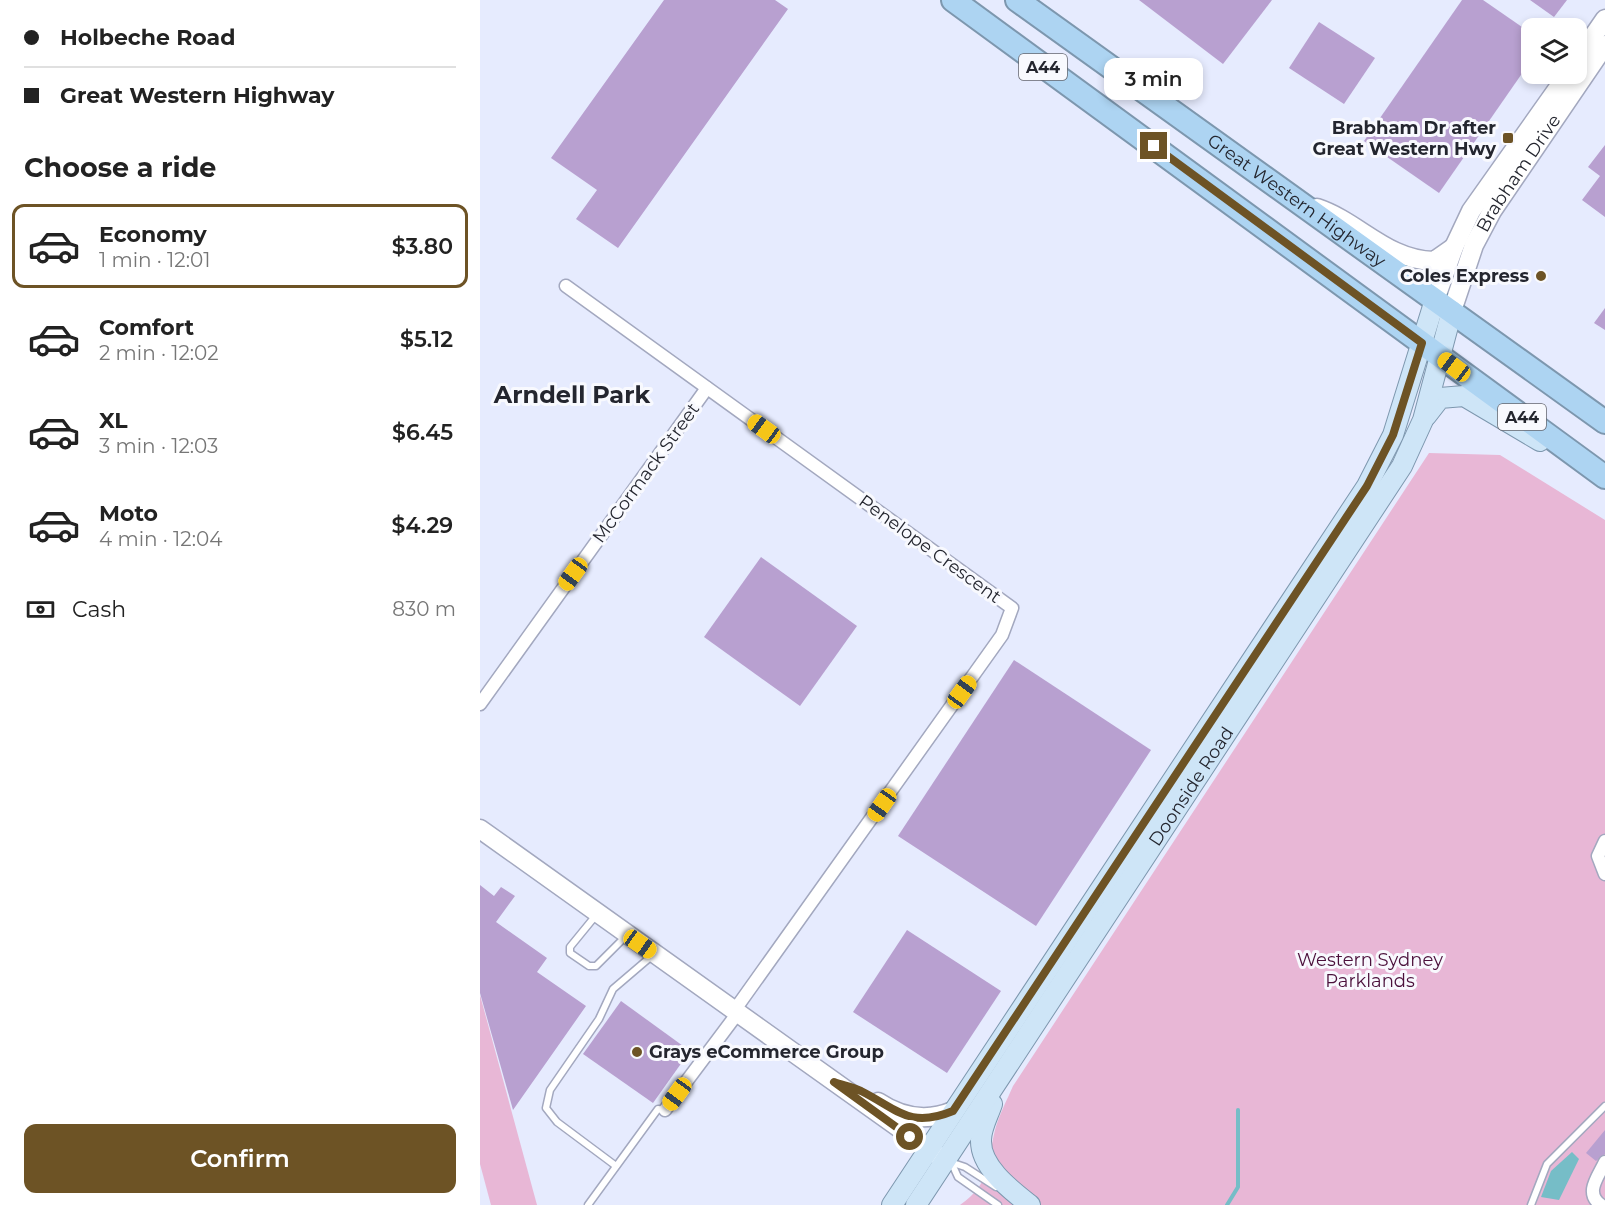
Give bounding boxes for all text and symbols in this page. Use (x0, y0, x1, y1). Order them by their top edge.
map controls (1521, 18, 1587, 84)
button: layers (1521, 18, 1587, 84)
text: Holbeche Road (60, 24, 235, 51)
road number: A44 (1019, 54, 1067, 80)
callout: 3 min (1104, 59, 1204, 101)
text: 3 min (1125, 67, 1182, 91)
text: Great Western Highway (60, 82, 334, 109)
street label: Brabham Drive (1472, 110, 1565, 236)
place label: Brabham Dr after Great Western Hwy (1313, 117, 1496, 160)
street label: Great Western Highway (1203, 129, 1390, 272)
marker: Brabham Dr after Great Western Hwy (1501, 131, 1515, 145)
route end (1140, 132, 1167, 159)
text: Choose a ride (24, 151, 216, 184)
icon: car (27, 219, 81, 273)
text: Economy (99, 221, 207, 248)
text: $3.80 (392, 233, 453, 260)
text: 1 min · 12:01 (99, 248, 210, 272)
place label: Coles Express (1400, 265, 1529, 287)
marker: Coles Express (1534, 269, 1548, 283)
icon: car (27, 312, 81, 366)
text: Comfort (99, 314, 194, 341)
text: $5.12 (400, 326, 453, 353)
text: 2 min · 12:02 (99, 341, 219, 365)
car (1434, 349, 1474, 385)
district label: Arndell Park (493, 380, 650, 409)
street label: McCormack Street (588, 399, 704, 547)
road number: A44 (1498, 404, 1546, 430)
icon: car (27, 405, 81, 459)
text: XL (99, 407, 128, 434)
car (744, 411, 784, 447)
text: $6.45 (392, 419, 453, 446)
text: 3 min · 12:03 (99, 434, 218, 458)
street label: Penelope Crescent (855, 490, 1005, 608)
icon: car (27, 498, 81, 552)
text: Moto (99, 500, 158, 527)
text: $4.29 (391, 512, 453, 539)
text: 4 min · 12:04 (99, 527, 222, 551)
car (555, 554, 591, 594)
icon: cash (24, 593, 57, 626)
text: Cash (72, 596, 126, 623)
text: 830 m (392, 597, 456, 621)
car (944, 672, 980, 712)
street label: Doonside Road (1144, 723, 1238, 850)
car (864, 785, 900, 825)
car (620, 926, 660, 962)
park label: Western Sydney Parklands (1297, 949, 1443, 992)
place label: Grays eCommerce Group (649, 1041, 884, 1063)
marker: Grays eCommerce Group (630, 1045, 644, 1059)
car (659, 1074, 695, 1114)
route start (896, 1123, 923, 1150)
button: Confirm (24, 1124, 456, 1193)

